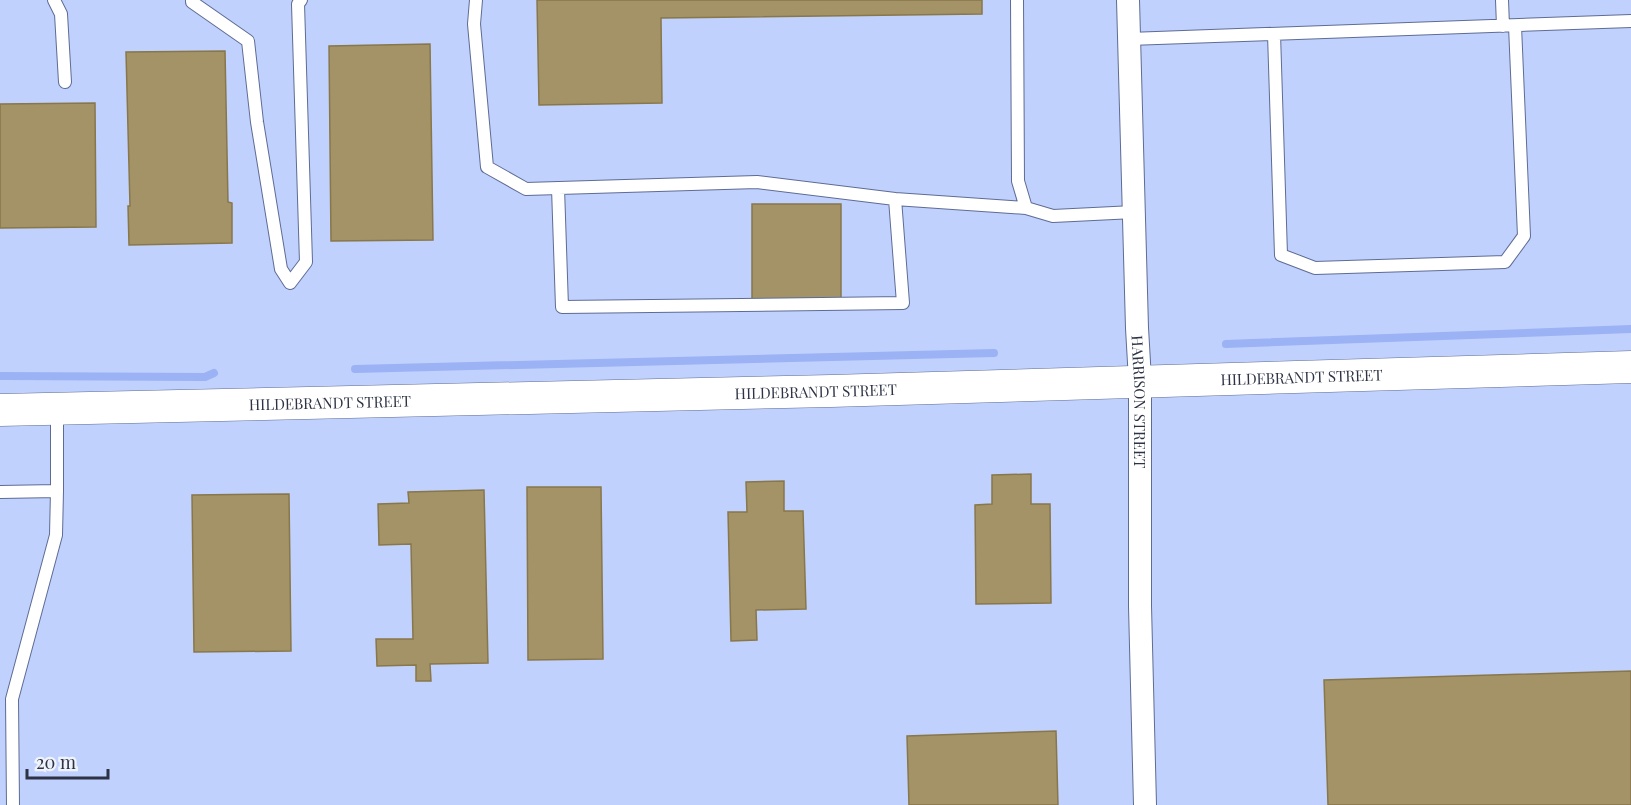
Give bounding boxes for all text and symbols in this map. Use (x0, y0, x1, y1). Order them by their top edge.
street label: HARRISON STREET (1127, 335, 1150, 468)
street label: HILDEBRANDT STREET (1220, 364, 1383, 389)
street label: HILDEBRANDT STREET (734, 379, 897, 403)
street label: HILDEBRANDT STREET (249, 391, 411, 414)
scale bar (27, 742, 108, 780)
text: 20 m (36, 750, 76, 774)

